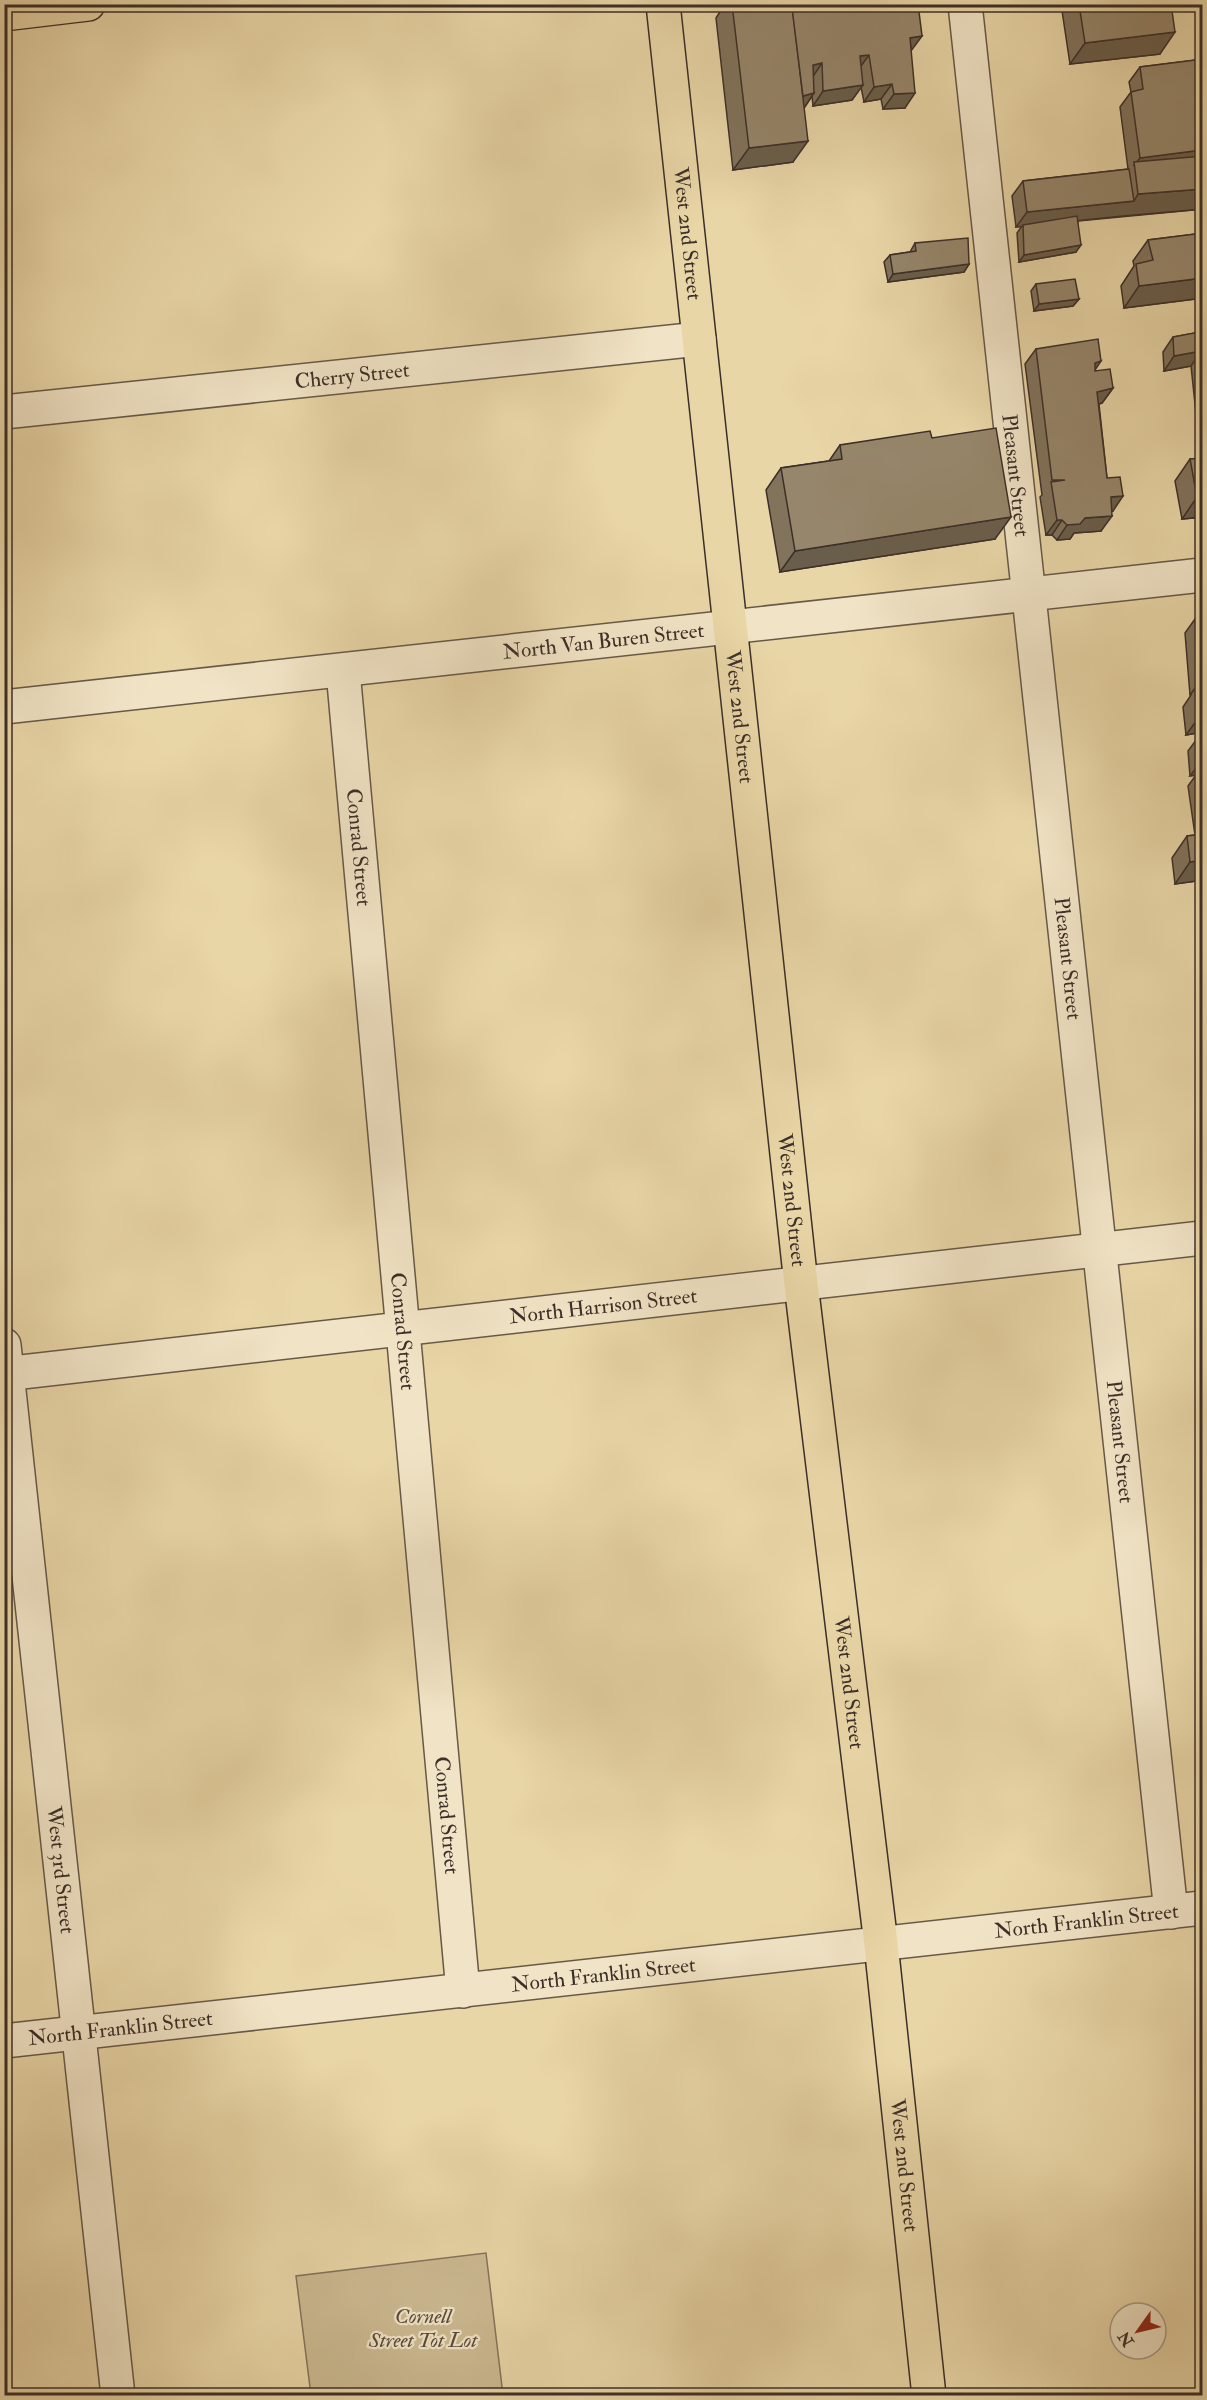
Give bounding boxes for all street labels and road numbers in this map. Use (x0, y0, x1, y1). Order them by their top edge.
street label: West 2nd Street (667, 165, 708, 302)
street label: Cherry Street (293, 356, 411, 395)
street label: Pleasant Street (995, 412, 1035, 538)
street label: North Van Buren Street (501, 617, 706, 666)
street label: West 2nd Street (719, 648, 760, 785)
street label: Conrad Street (340, 787, 377, 908)
street label: Pleasant Street (1048, 896, 1088, 1022)
street label: West 2nd Street (771, 1131, 812, 1268)
street label: Conrad Street (384, 1271, 421, 1392)
street label: North Harrison Street (508, 1282, 699, 1331)
street label: Pleasant Street (1100, 1379, 1140, 1505)
street label: West 2nd Street (827, 1614, 870, 1751)
street label: Conrad Street (428, 1755, 465, 1876)
street label: West 3rd Street (40, 1804, 81, 1935)
street label: North Franklin Street (993, 1898, 1180, 1945)
street label: North Franklin Street (510, 1951, 697, 1999)
street label: North Franklin Street (27, 2005, 214, 2052)
street label: West 2nd Street (883, 2097, 925, 2234)

